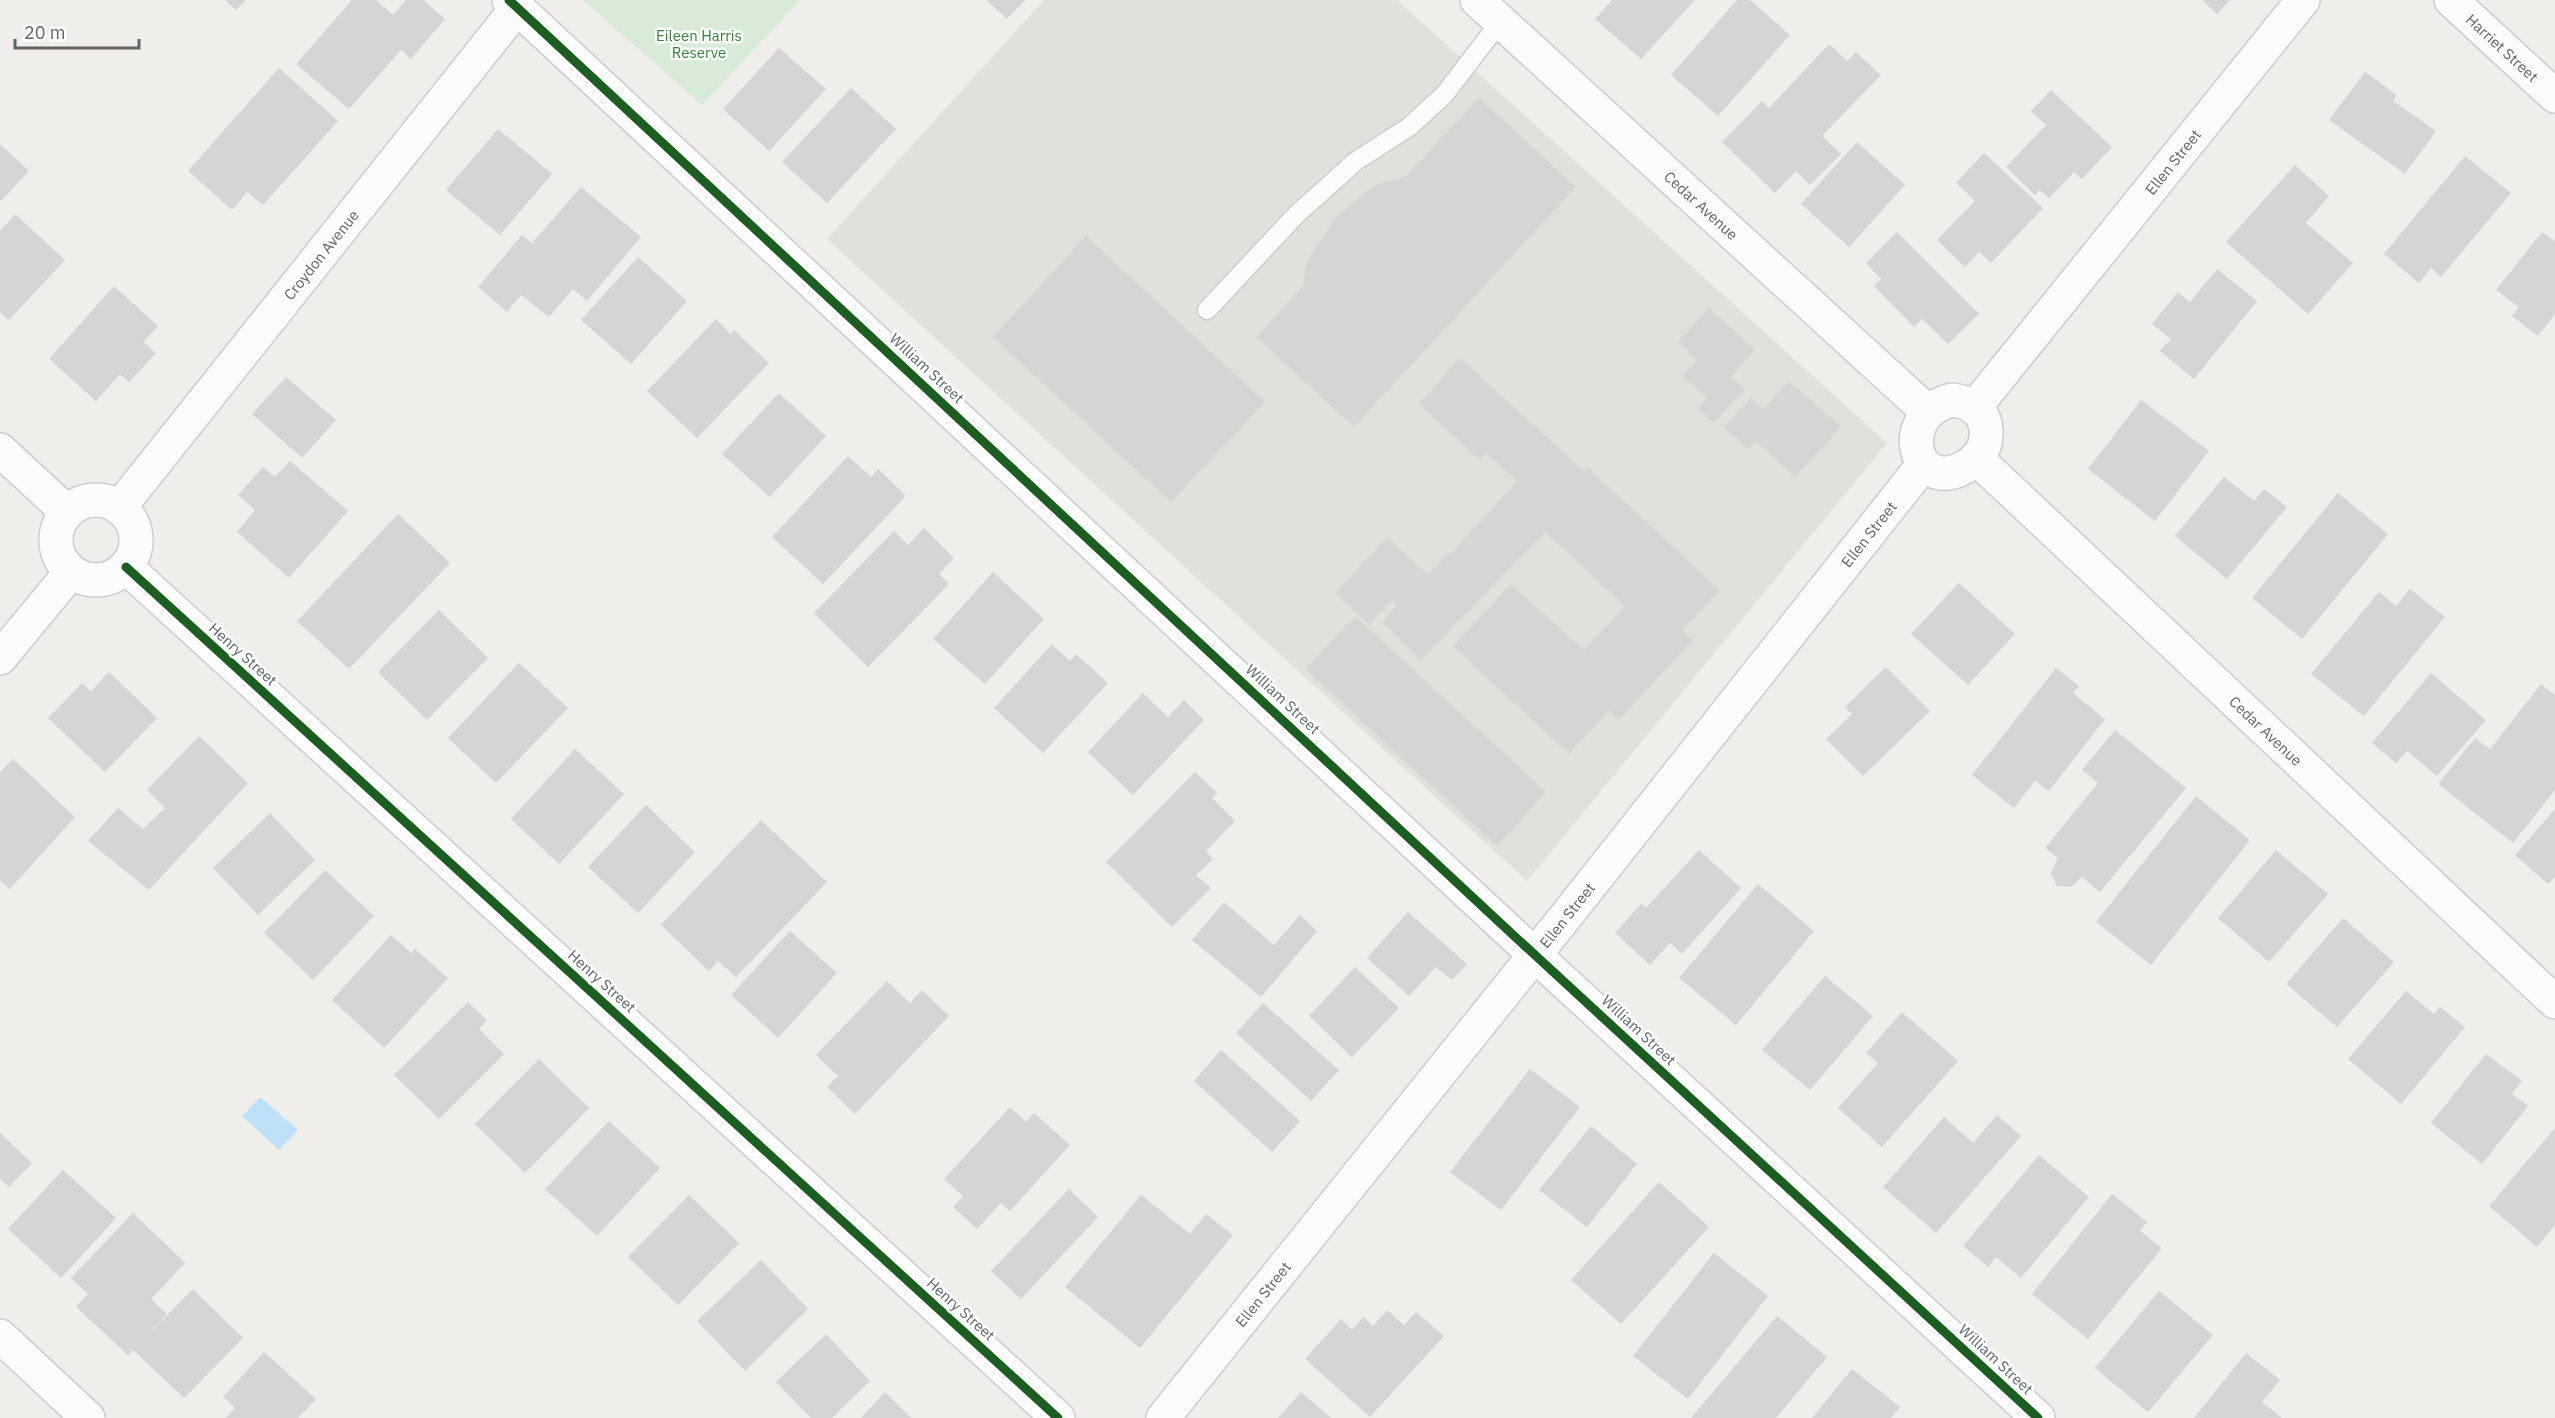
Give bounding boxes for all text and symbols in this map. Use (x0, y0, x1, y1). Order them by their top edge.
street label: Harriet Street (2462, 9, 2543, 86)
scale bar (15, 12, 140, 50)
text: 20 m (24, 21, 66, 44)
park label: Eileen Harris Reserve (656, 26, 742, 62)
street label: Ellen Street (2141, 125, 2205, 198)
street label: Cedar Avenue (1661, 166, 1742, 244)
street label: Croydon Avenue (279, 206, 362, 303)
street label: William Street (886, 329, 968, 407)
street label: Ellen Street (1837, 497, 1900, 571)
street label: Henry Street (205, 618, 281, 690)
street label: William Street (1242, 660, 1324, 738)
street label: Cedar Avenue (2225, 692, 2307, 769)
street label: Ellen Street (1535, 878, 1599, 952)
street label: Henry Street (564, 945, 640, 1017)
street label: William Street (1598, 991, 1680, 1069)
street label: Ellen Street (1231, 1258, 1294, 1331)
street label: Henry Street (923, 1273, 999, 1345)
street label: William Street (1955, 1320, 2037, 1398)

